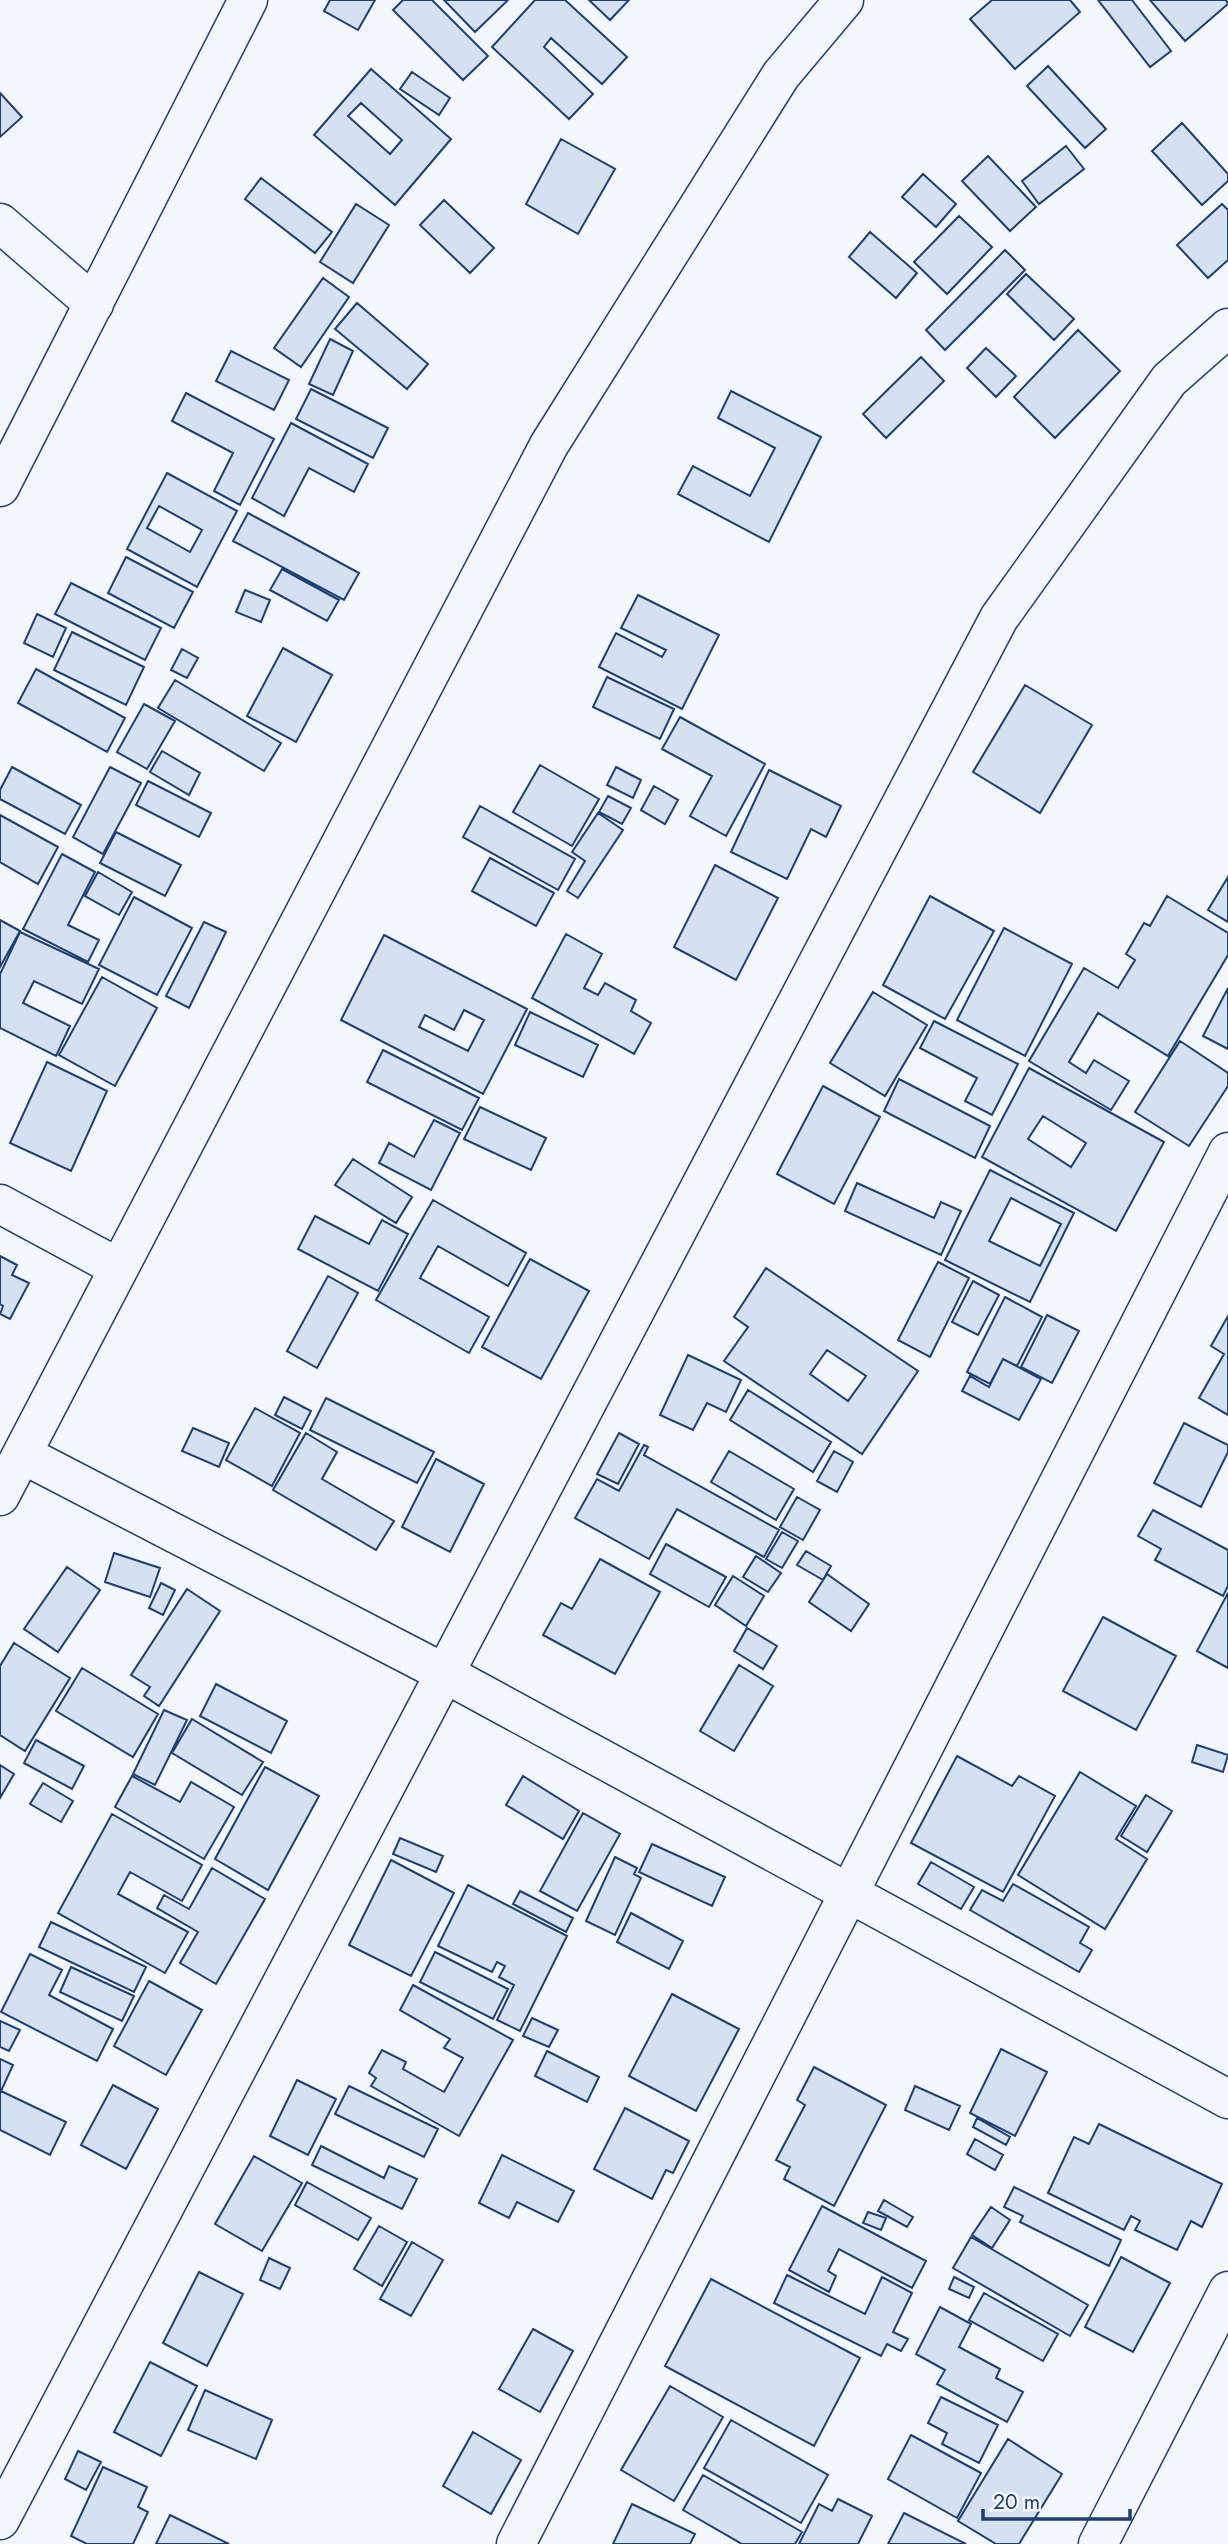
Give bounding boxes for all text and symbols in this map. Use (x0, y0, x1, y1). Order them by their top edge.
scale bar (983, 2478, 1130, 2522)
text: 20 m (993, 2487, 1040, 2517)

